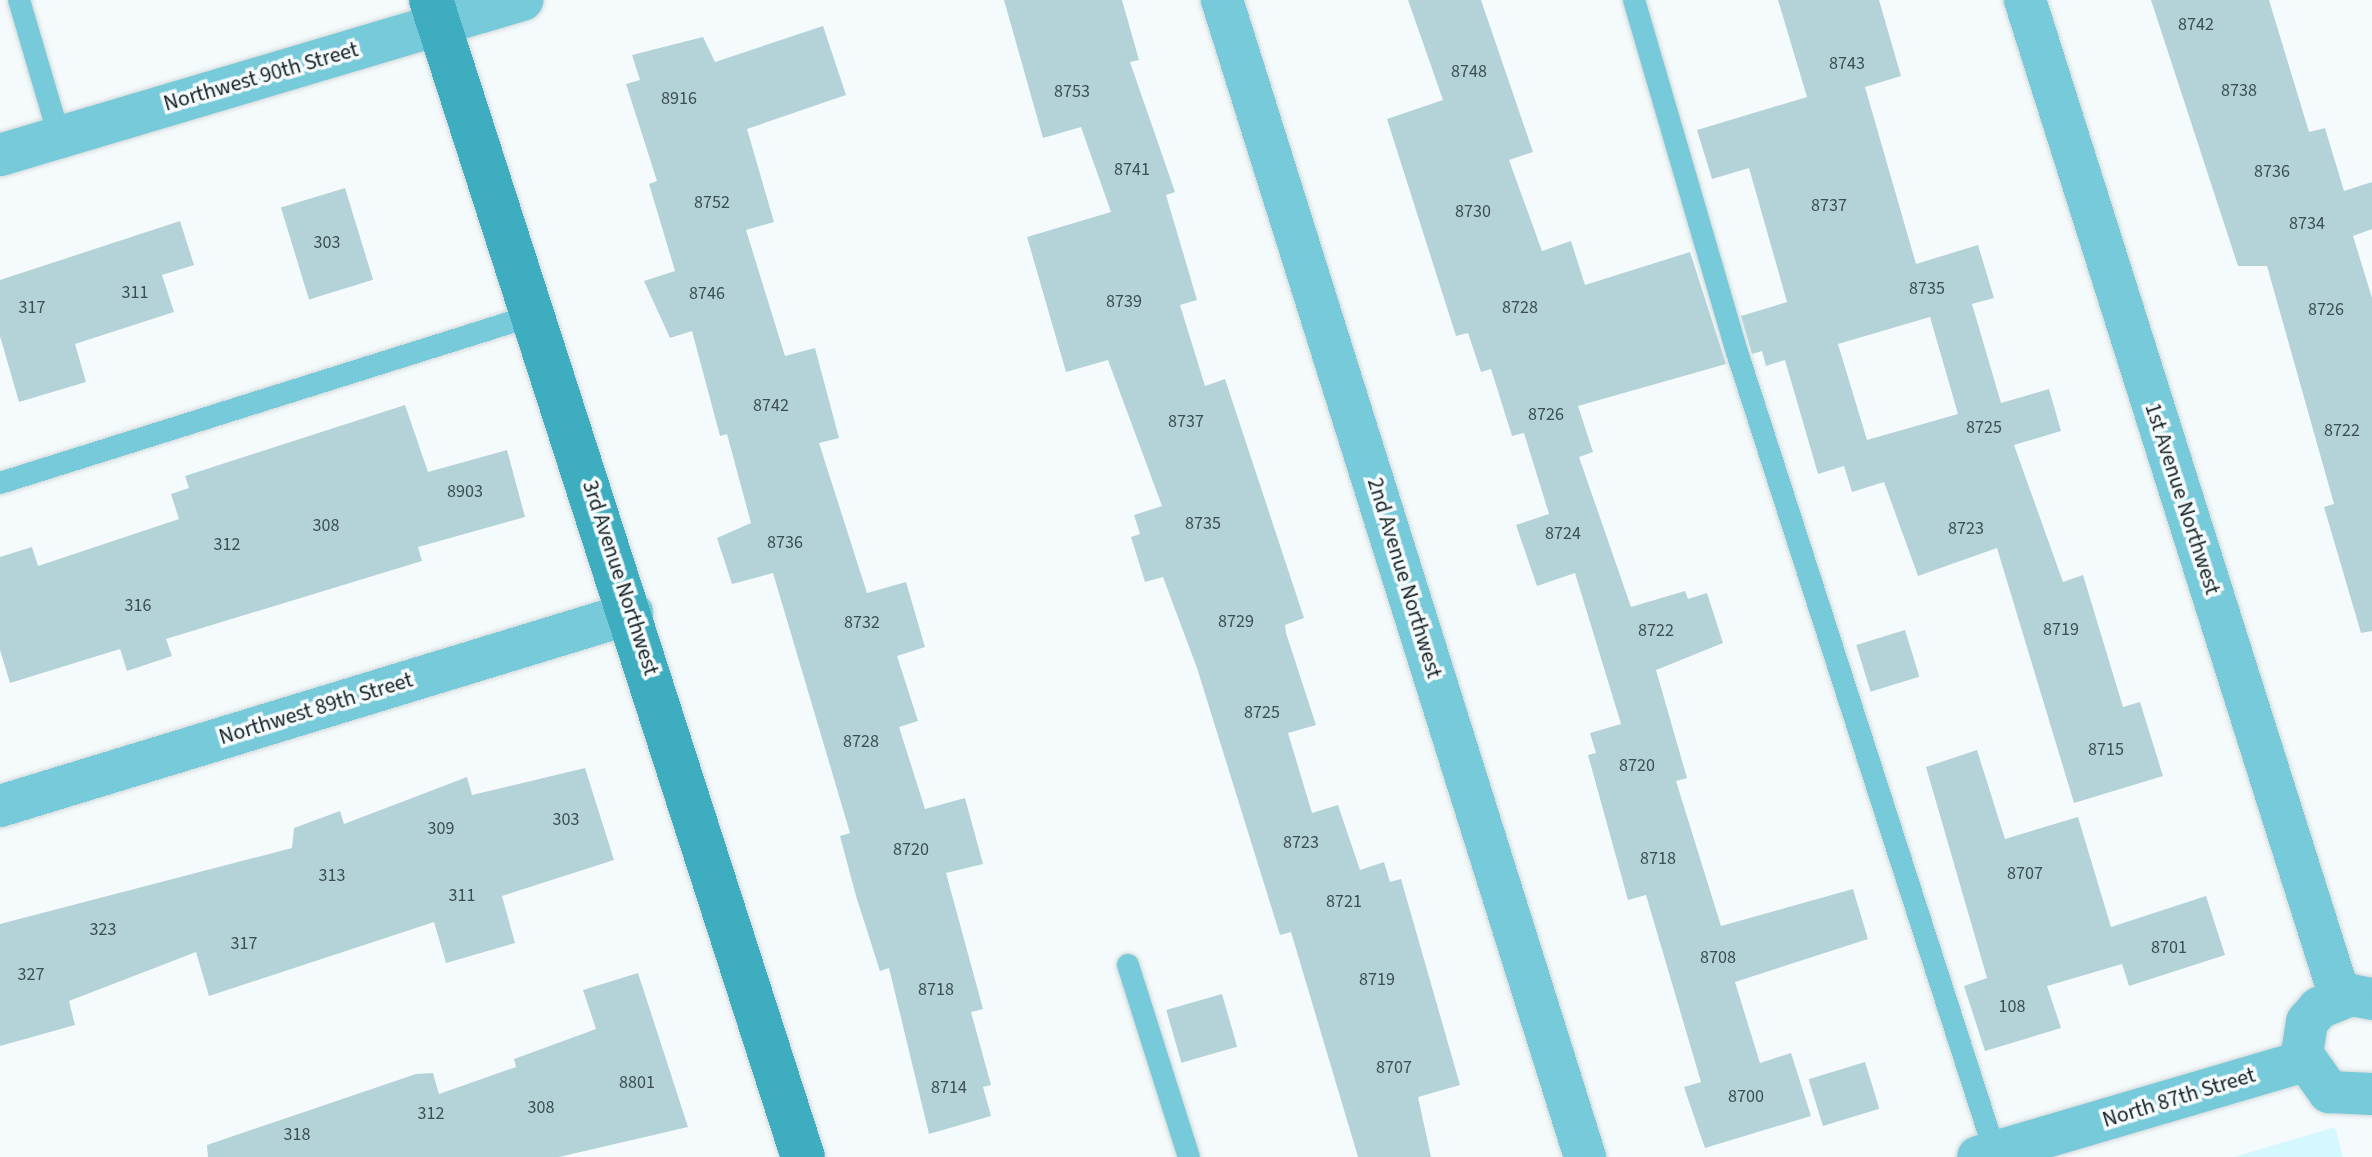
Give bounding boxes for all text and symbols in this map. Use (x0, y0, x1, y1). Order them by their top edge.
house number: 8742 (2178, 14, 2214, 36)
street label: Northwest 90th Street (161, 37, 361, 117)
house number: 8743 (1829, 53, 1865, 75)
house number: 8748 (1451, 61, 1487, 83)
house number: 8738 (2221, 80, 2257, 102)
house number: 8753 (1054, 81, 1090, 103)
house number: 8916 (661, 88, 697, 110)
house number: 8741 (1114, 159, 1150, 181)
house number: 8736 (2254, 161, 2290, 183)
house number: 8752 (694, 192, 730, 214)
house number: 8737 (1811, 195, 1847, 217)
house number: 8730 (1455, 201, 1491, 223)
house number: 8734 (2289, 213, 2325, 235)
house number: 303 (314, 232, 340, 254)
house number: 8735 (1909, 278, 1945, 300)
house number: 311 (122, 282, 148, 304)
house number: 8746 (689, 283, 725, 305)
house number: 8739 (1106, 291, 1142, 313)
house number: 317 (19, 297, 45, 319)
house number: 8728 (1502, 297, 1538, 319)
house number: 8726 (2308, 299, 2344, 321)
house number: 8742 (753, 395, 789, 417)
street label: 1st Avenue Northwest (2139, 400, 2225, 598)
house number: 8726 (1528, 404, 1564, 426)
house number: 8737 (1168, 411, 1204, 433)
house number: 8725 (1966, 417, 2002, 439)
house number: 8722 (2324, 420, 2360, 442)
street label: 2nd Avenue Northwest (1361, 475, 1447, 681)
street label: 3rd Avenue Northwest (576, 477, 664, 679)
house number: 8903 (447, 481, 483, 503)
house number: 8735 (1185, 513, 1221, 535)
house number: 308 (313, 515, 339, 537)
house number: 8723 (1948, 518, 1984, 540)
house number: 8724 (1545, 523, 1581, 545)
house number: 8736 (767, 532, 803, 554)
house number: 312 (214, 534, 240, 556)
house number: 316 (125, 595, 151, 617)
house number: 8729 (1218, 611, 1254, 633)
house number: 8732 (844, 612, 880, 634)
house number: 8719 (2043, 619, 2079, 641)
house number: 8722 (1638, 620, 1674, 642)
street label: Northwest 89th Street (216, 667, 416, 751)
house number: 8725 (1244, 702, 1280, 724)
house number: 8728 (843, 731, 879, 753)
house number: 8715 (2088, 739, 2124, 761)
house number: 8720 (1619, 755, 1655, 777)
house number: 303 (553, 809, 579, 831)
house number: 309 (428, 818, 454, 840)
house number: 8723 (1283, 832, 1319, 854)
house number: 8720 (893, 839, 929, 861)
house number: 8718 (1640, 848, 1676, 870)
house number: 8707 (2007, 863, 2043, 885)
house number: 313 (319, 865, 345, 887)
house number: 311 (449, 885, 475, 907)
house number: 8721 (1326, 891, 1362, 913)
house number: 323 (90, 919, 116, 941)
house number: 317 (231, 933, 257, 955)
house number: 8701 (2151, 937, 2187, 959)
house number: 8708 (1700, 947, 1736, 969)
house number: 327 (18, 964, 44, 986)
house number: 8719 (1359, 969, 1395, 991)
house number: 8718 (918, 979, 954, 1001)
house number: 108 (1999, 996, 2025, 1018)
house number: 8707 (1376, 1057, 1412, 1079)
street label: North 87th Street (2099, 1062, 2259, 1134)
house number: 8801 (619, 1072, 655, 1094)
house number: 8714 (931, 1077, 967, 1099)
house number: 8700 (1728, 1086, 1764, 1108)
house number: 308 (528, 1097, 554, 1119)
house number: 312 (418, 1103, 444, 1125)
house number: 318 (284, 1124, 310, 1146)

